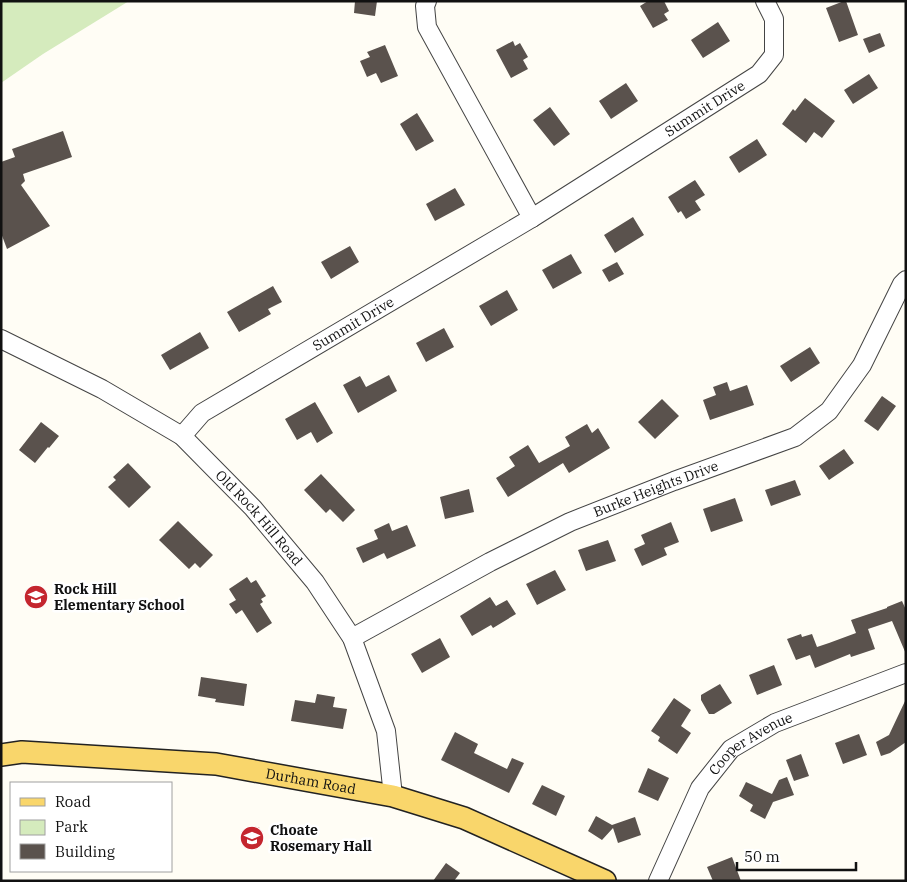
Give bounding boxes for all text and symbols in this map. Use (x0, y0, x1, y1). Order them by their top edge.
street label: Summit Drive (661, 76, 748, 141)
street label: Summit Drive (309, 293, 397, 355)
street label: Burke Heights Drive (591, 457, 721, 521)
street label: Old Rock Hill Road (212, 466, 307, 570)
place label: Rock Hill Elementary School (54, 580, 185, 614)
school or university icon: Rock Hill Elementary School (23, 584, 49, 610)
street label: Cooper Avenue (705, 708, 795, 779)
street label: Durham Road (264, 764, 358, 798)
legend (10, 782, 172, 872)
text: Road (55, 792, 91, 811)
text: Park (55, 817, 88, 836)
place label: Choate Rosemary Hall (270, 821, 372, 855)
school or university icon: Choate Rosemary Hall (239, 825, 265, 851)
scale bar (737, 840, 856, 872)
text: Building (55, 842, 115, 861)
text: 50 m (744, 847, 780, 866)

